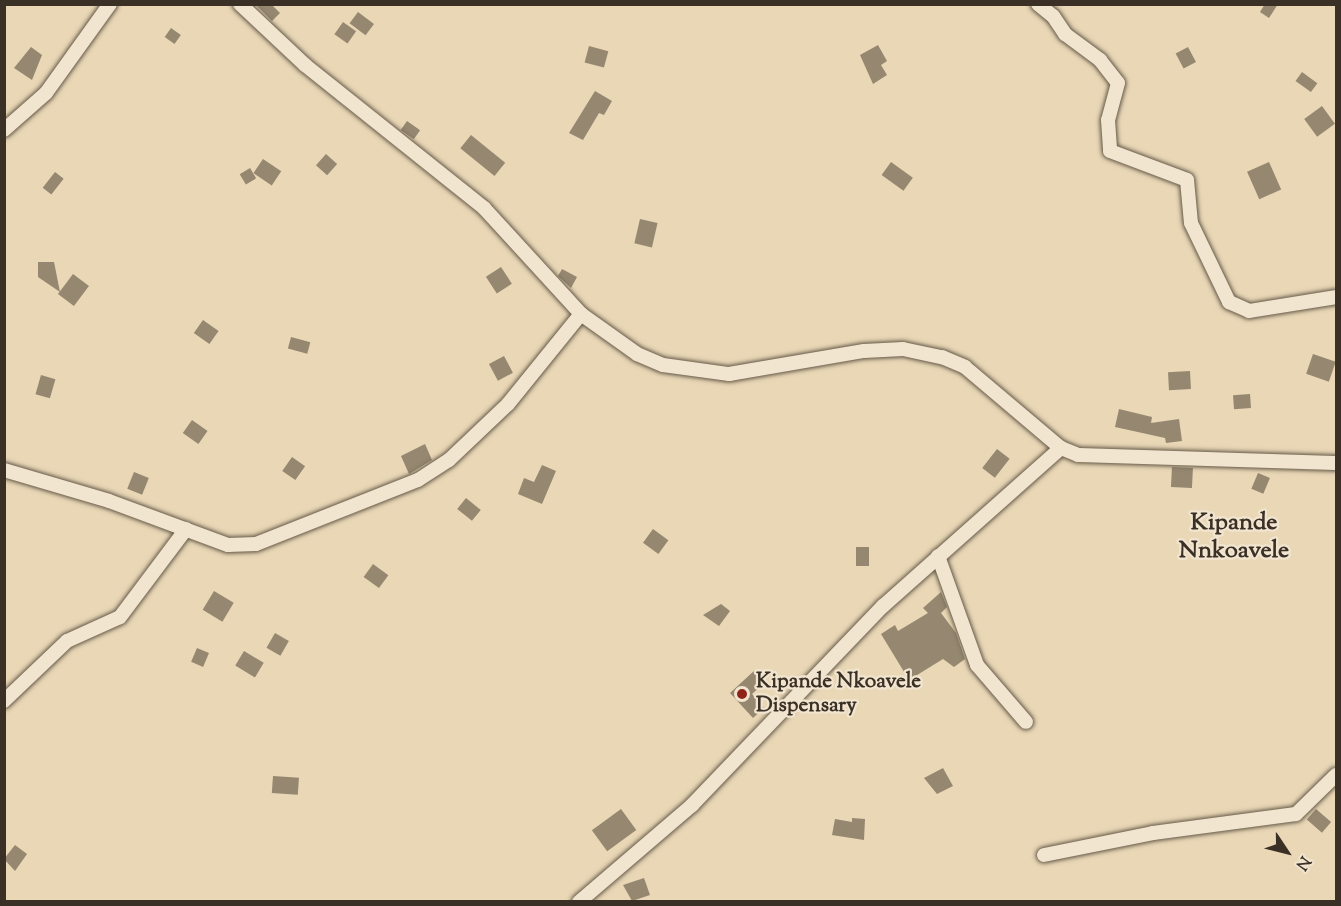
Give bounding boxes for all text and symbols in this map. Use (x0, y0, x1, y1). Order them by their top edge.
district label: Kipande Nnkoavele (1179, 510, 1289, 566)
place label: Kipande Nkoavele Dispensary (756, 669, 921, 719)
marker: Kipande Nkoavele Dispensary (733, 685, 751, 703)
north arrow (1257, 822, 1317, 882)
text: N (1289, 851, 1315, 874)

